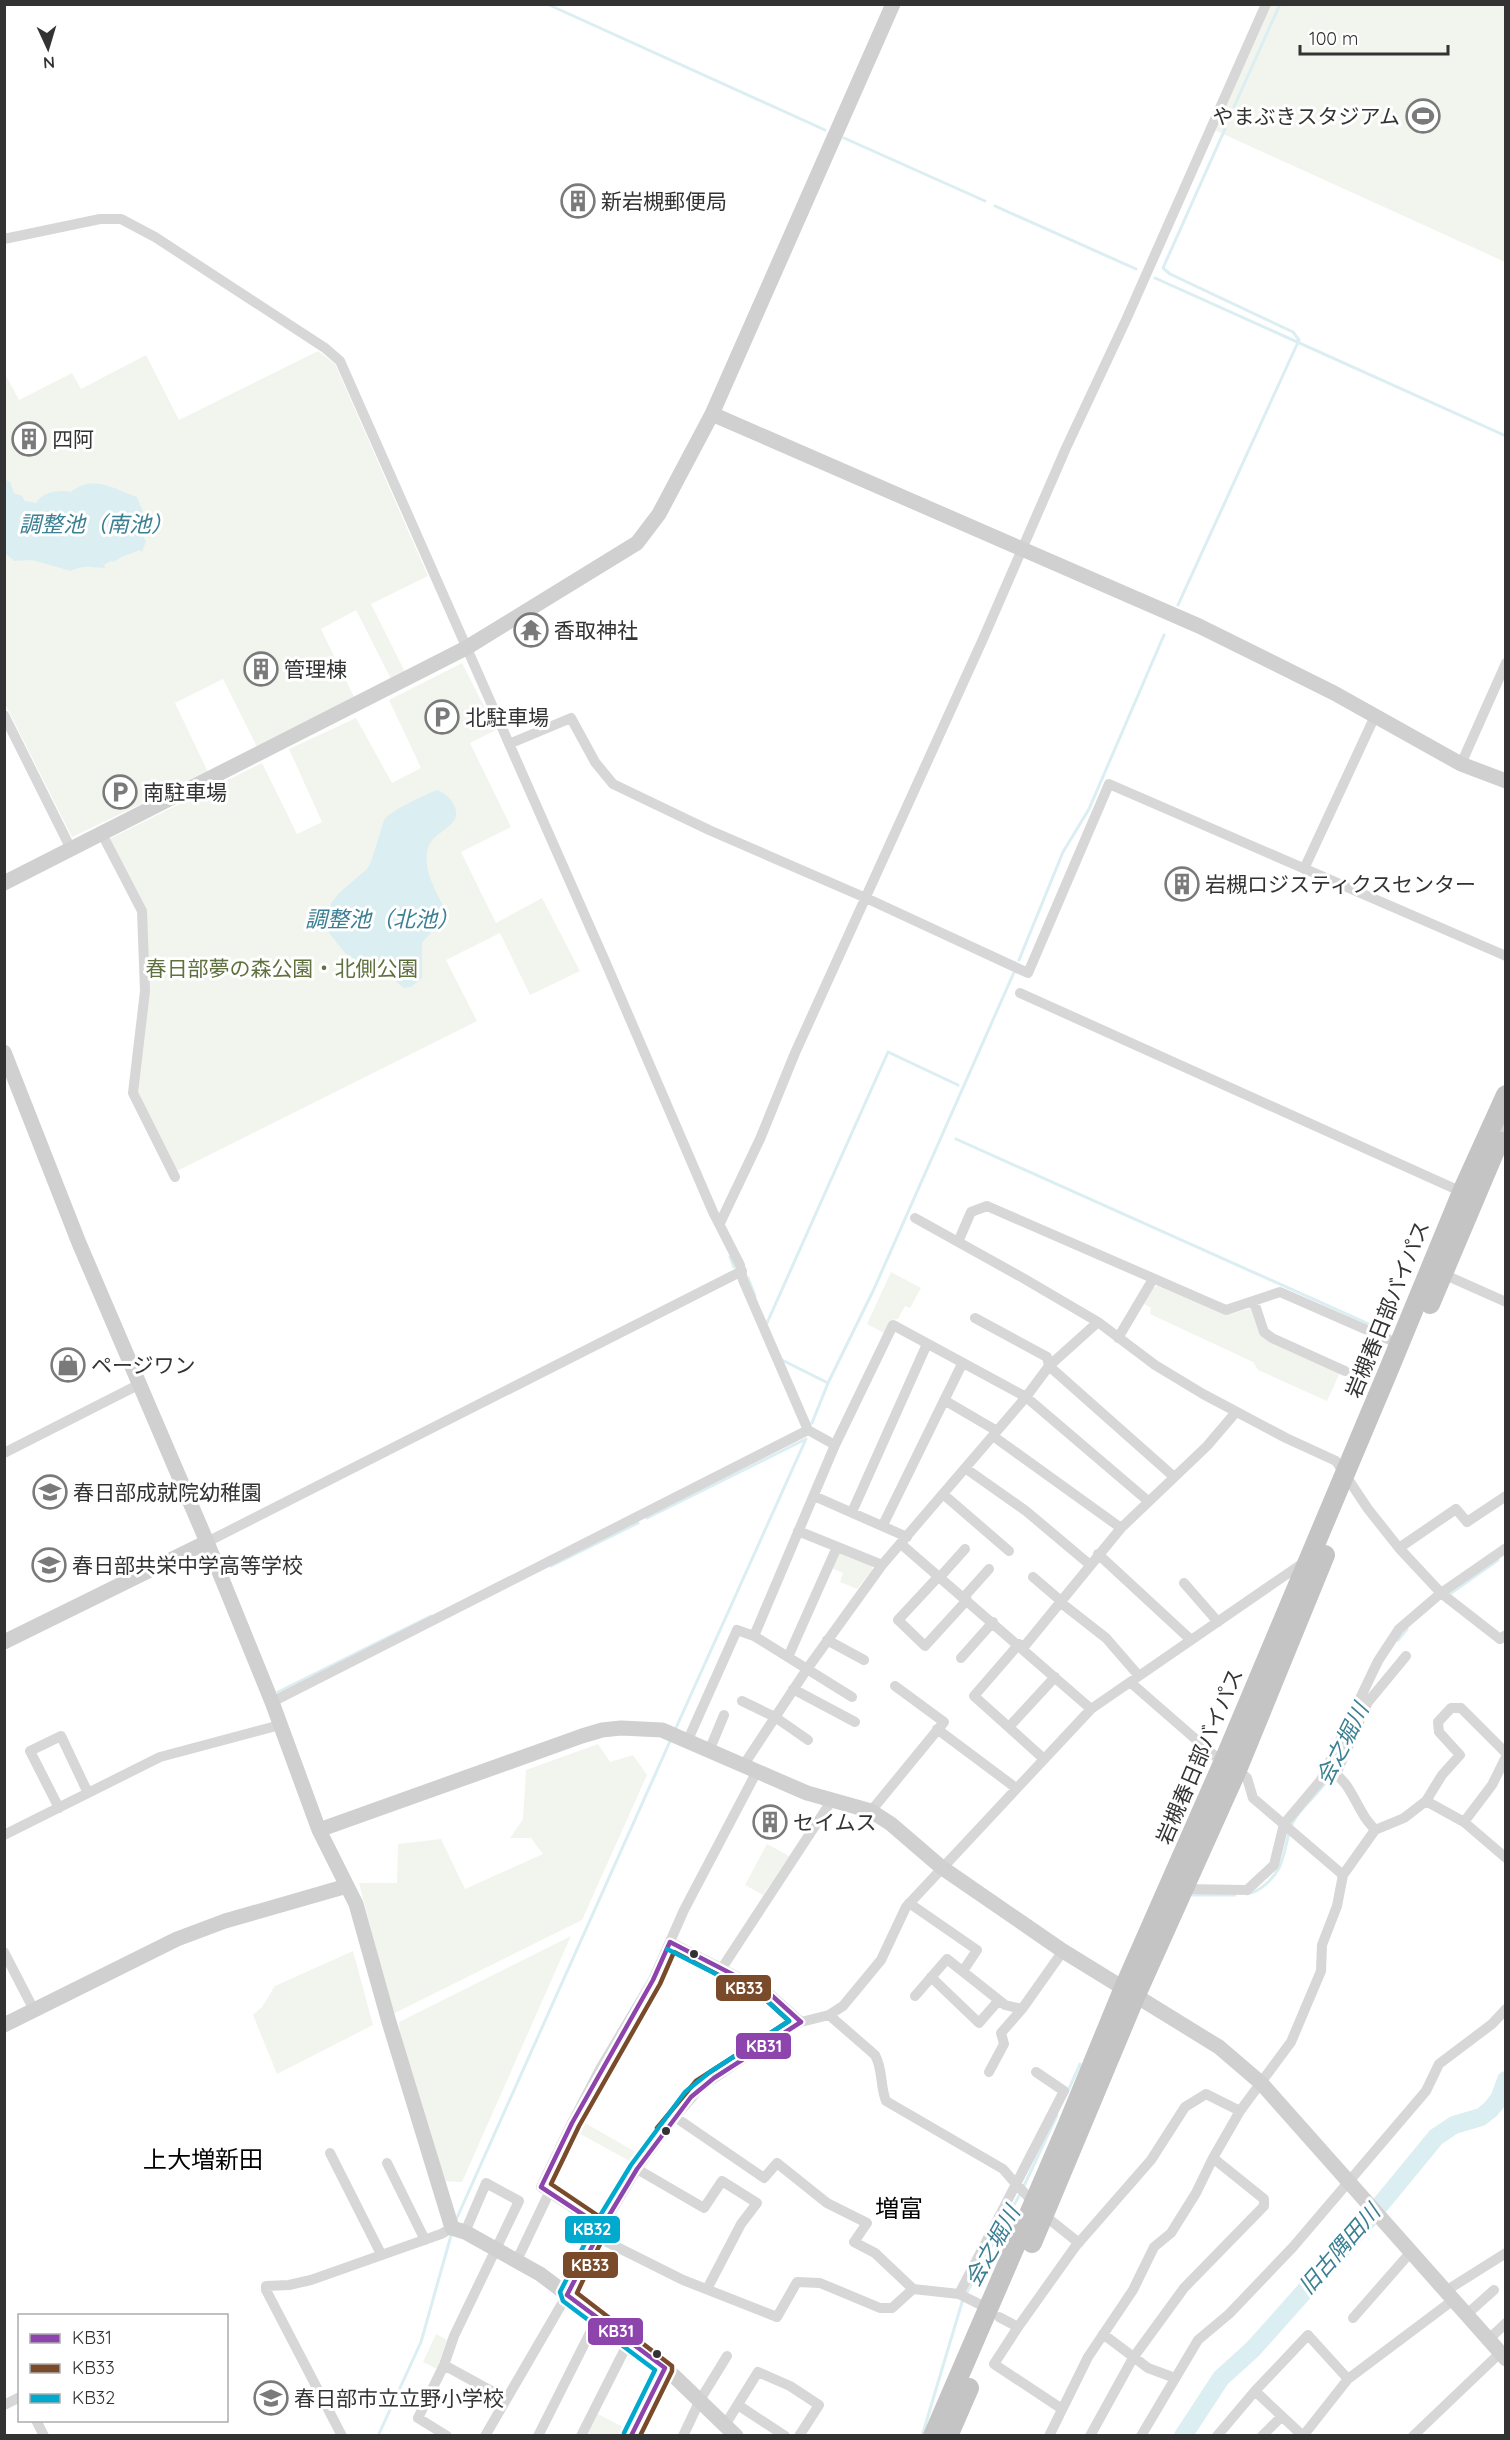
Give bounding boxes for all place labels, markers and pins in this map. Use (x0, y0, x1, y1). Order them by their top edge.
sports icon: やまぶきスタジアム (1405, 98, 1441, 134)
place label: やまぶきスタジアム (1212, 103, 1400, 129)
building icon: 新岩槻郵便局 (560, 183, 596, 219)
place label: 新岩槻郵便局 (601, 188, 727, 214)
building icon: 四阿 (11, 421, 47, 457)
place label: 四阿 (52, 426, 94, 452)
temple icon: 香取神社 (513, 612, 549, 648)
place label: 香取神社 (554, 617, 638, 643)
building icon: 管理棟 (243, 651, 279, 687)
place label: 管理棟 (284, 656, 347, 682)
parking icon: 北駐車場 (424, 699, 460, 735)
place label: 北駐車場 (465, 704, 549, 730)
parking icon: 南駐車場 (102, 774, 138, 810)
place label: 南駐車場 (143, 779, 227, 805)
building icon: 岩槻ロジスティクスセンター (1164, 866, 1200, 902)
place label: 岩槻ロジスティクスセンター (1205, 871, 1476, 897)
shop icon: ページワン (50, 1347, 86, 1383)
place label: ページワン (91, 1352, 196, 1378)
school or university icon: 春日部成就院幼稚園 (32, 1474, 68, 1510)
place label: 春日部成就院幼稚園 (73, 1479, 262, 1505)
school or university icon: 春日部共栄中学高等学校 (31, 1547, 67, 1583)
place label: 春日部共栄中学高等学校 (72, 1552, 303, 1578)
building icon: セイムス (752, 1804, 788, 1840)
place label: セイムス (793, 1809, 877, 1835)
unlabelled marker (688, 1948, 700, 1960)
unlabelled marker (660, 2125, 672, 2137)
unlabelled marker (651, 2348, 663, 2360)
school or university icon: 春日部市立立野小学校 (253, 2380, 289, 2416)
place label: 春日部市立立野小学校 (294, 2385, 504, 2411)

